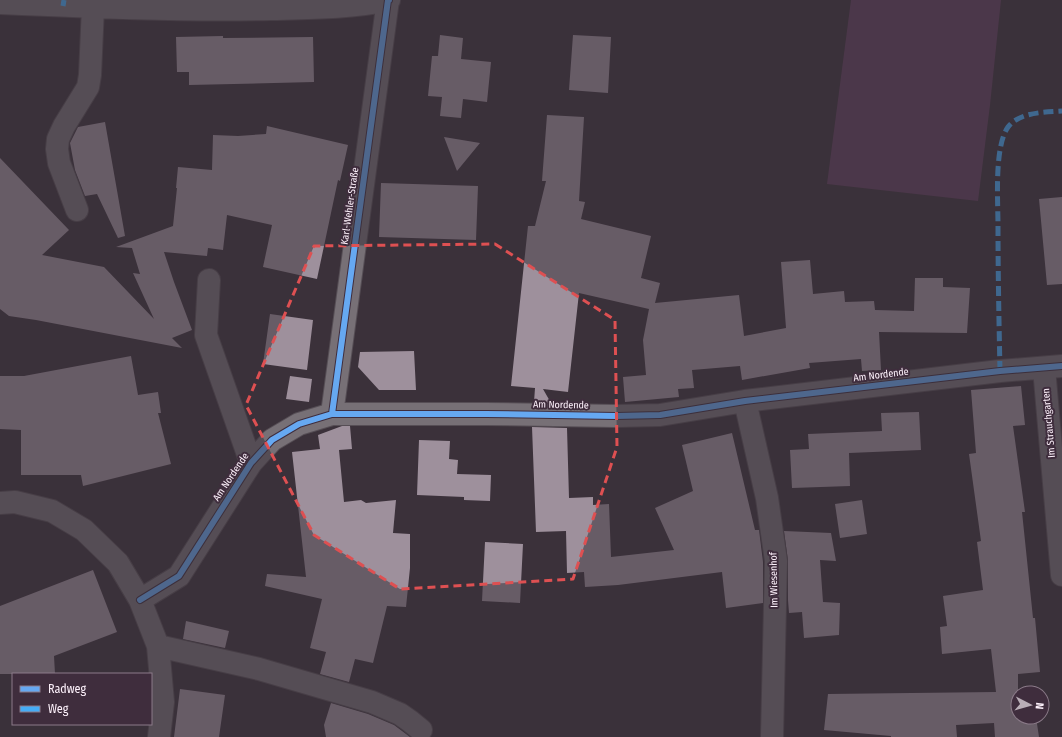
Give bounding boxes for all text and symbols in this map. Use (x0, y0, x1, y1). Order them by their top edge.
street label: Karl-Wehler-Straße (339, 166, 361, 245)
street label: Am Nordende (853, 366, 909, 384)
street label: Im Strauchgarten (1040, 388, 1058, 458)
street label: Am Nordende (533, 399, 589, 411)
street label: Am Nordende (210, 451, 252, 503)
street label: Im Wiesenhof (767, 551, 780, 608)
legend (12, 673, 152, 725)
text: Radweg (48, 682, 87, 696)
north arrow (1010, 685, 1050, 725)
text: Weg (48, 702, 69, 716)
text: N (1033, 702, 1046, 710)

